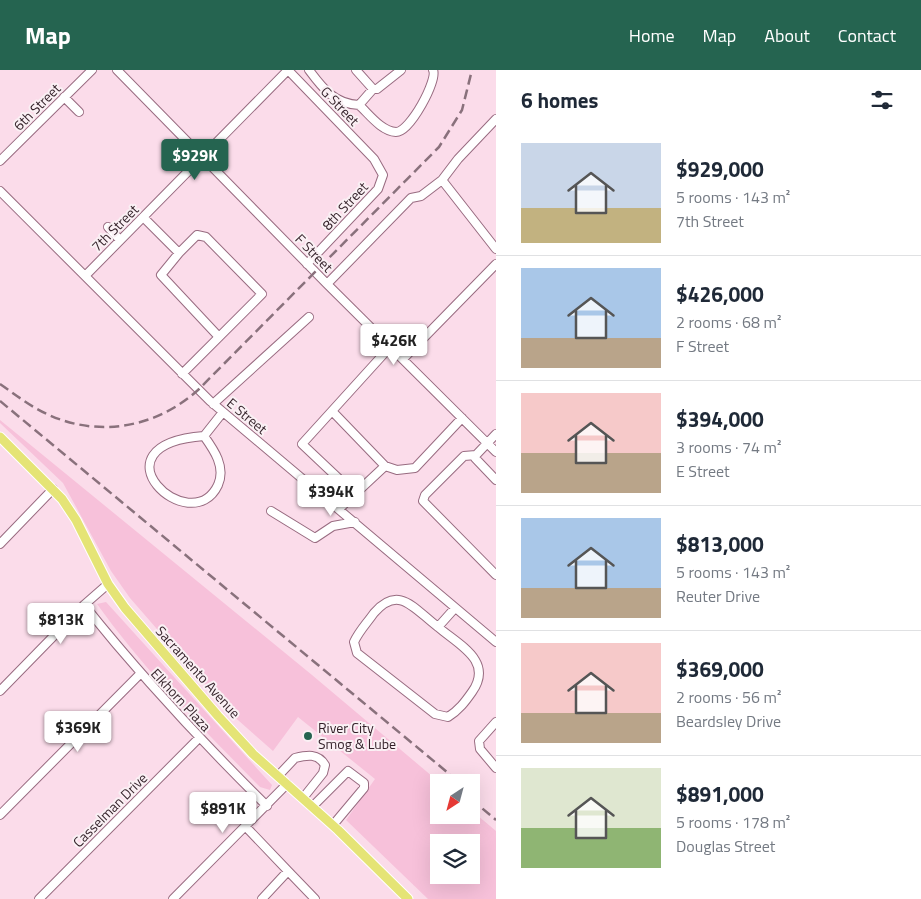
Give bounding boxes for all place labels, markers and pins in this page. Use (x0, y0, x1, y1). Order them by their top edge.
pin: $929K (160, 138, 230, 181)
pin: $426K (359, 324, 429, 366)
pin: $394K (296, 474, 366, 517)
pin: $813K (26, 602, 96, 645)
pin: $369K (43, 710, 113, 753)
place label: River City Smog & Lube (318, 717, 396, 754)
marker: River City Smog & Lube (302, 730, 314, 742)
pin: $891K (188, 792, 258, 834)

